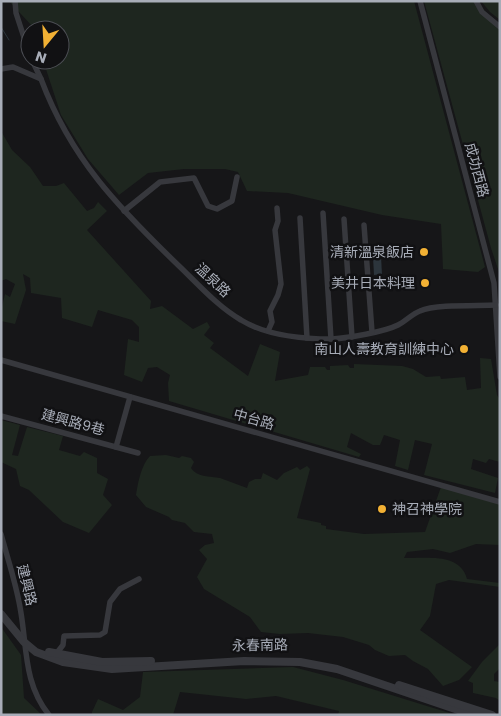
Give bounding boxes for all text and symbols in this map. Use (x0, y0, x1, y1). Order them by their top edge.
north arrow (20, 20, 70, 70)
text: N (33, 46, 49, 69)
street label: 成功西路 (460, 140, 494, 200)
place label: 清新溫泉飯店 (330, 242, 414, 262)
marker: 清新溫泉飯店 (418, 246, 430, 258)
street label: 溫泉路 (191, 258, 235, 302)
place label: 美井日本料理 (331, 273, 415, 293)
marker: 美井日本料理 (419, 277, 431, 289)
place label: 南山人壽教育訓練中心 (314, 339, 454, 359)
marker: 南山人壽教育訓練中心 (458, 343, 470, 355)
street label: 建興路9巷 (39, 404, 107, 440)
street label: 中台路 (231, 404, 277, 434)
place label: 神召神學院 (392, 499, 462, 519)
marker: 神召神學院 (376, 503, 388, 515)
street label: 建興路 (12, 562, 42, 608)
street label: 永春南路 (232, 635, 288, 655)

